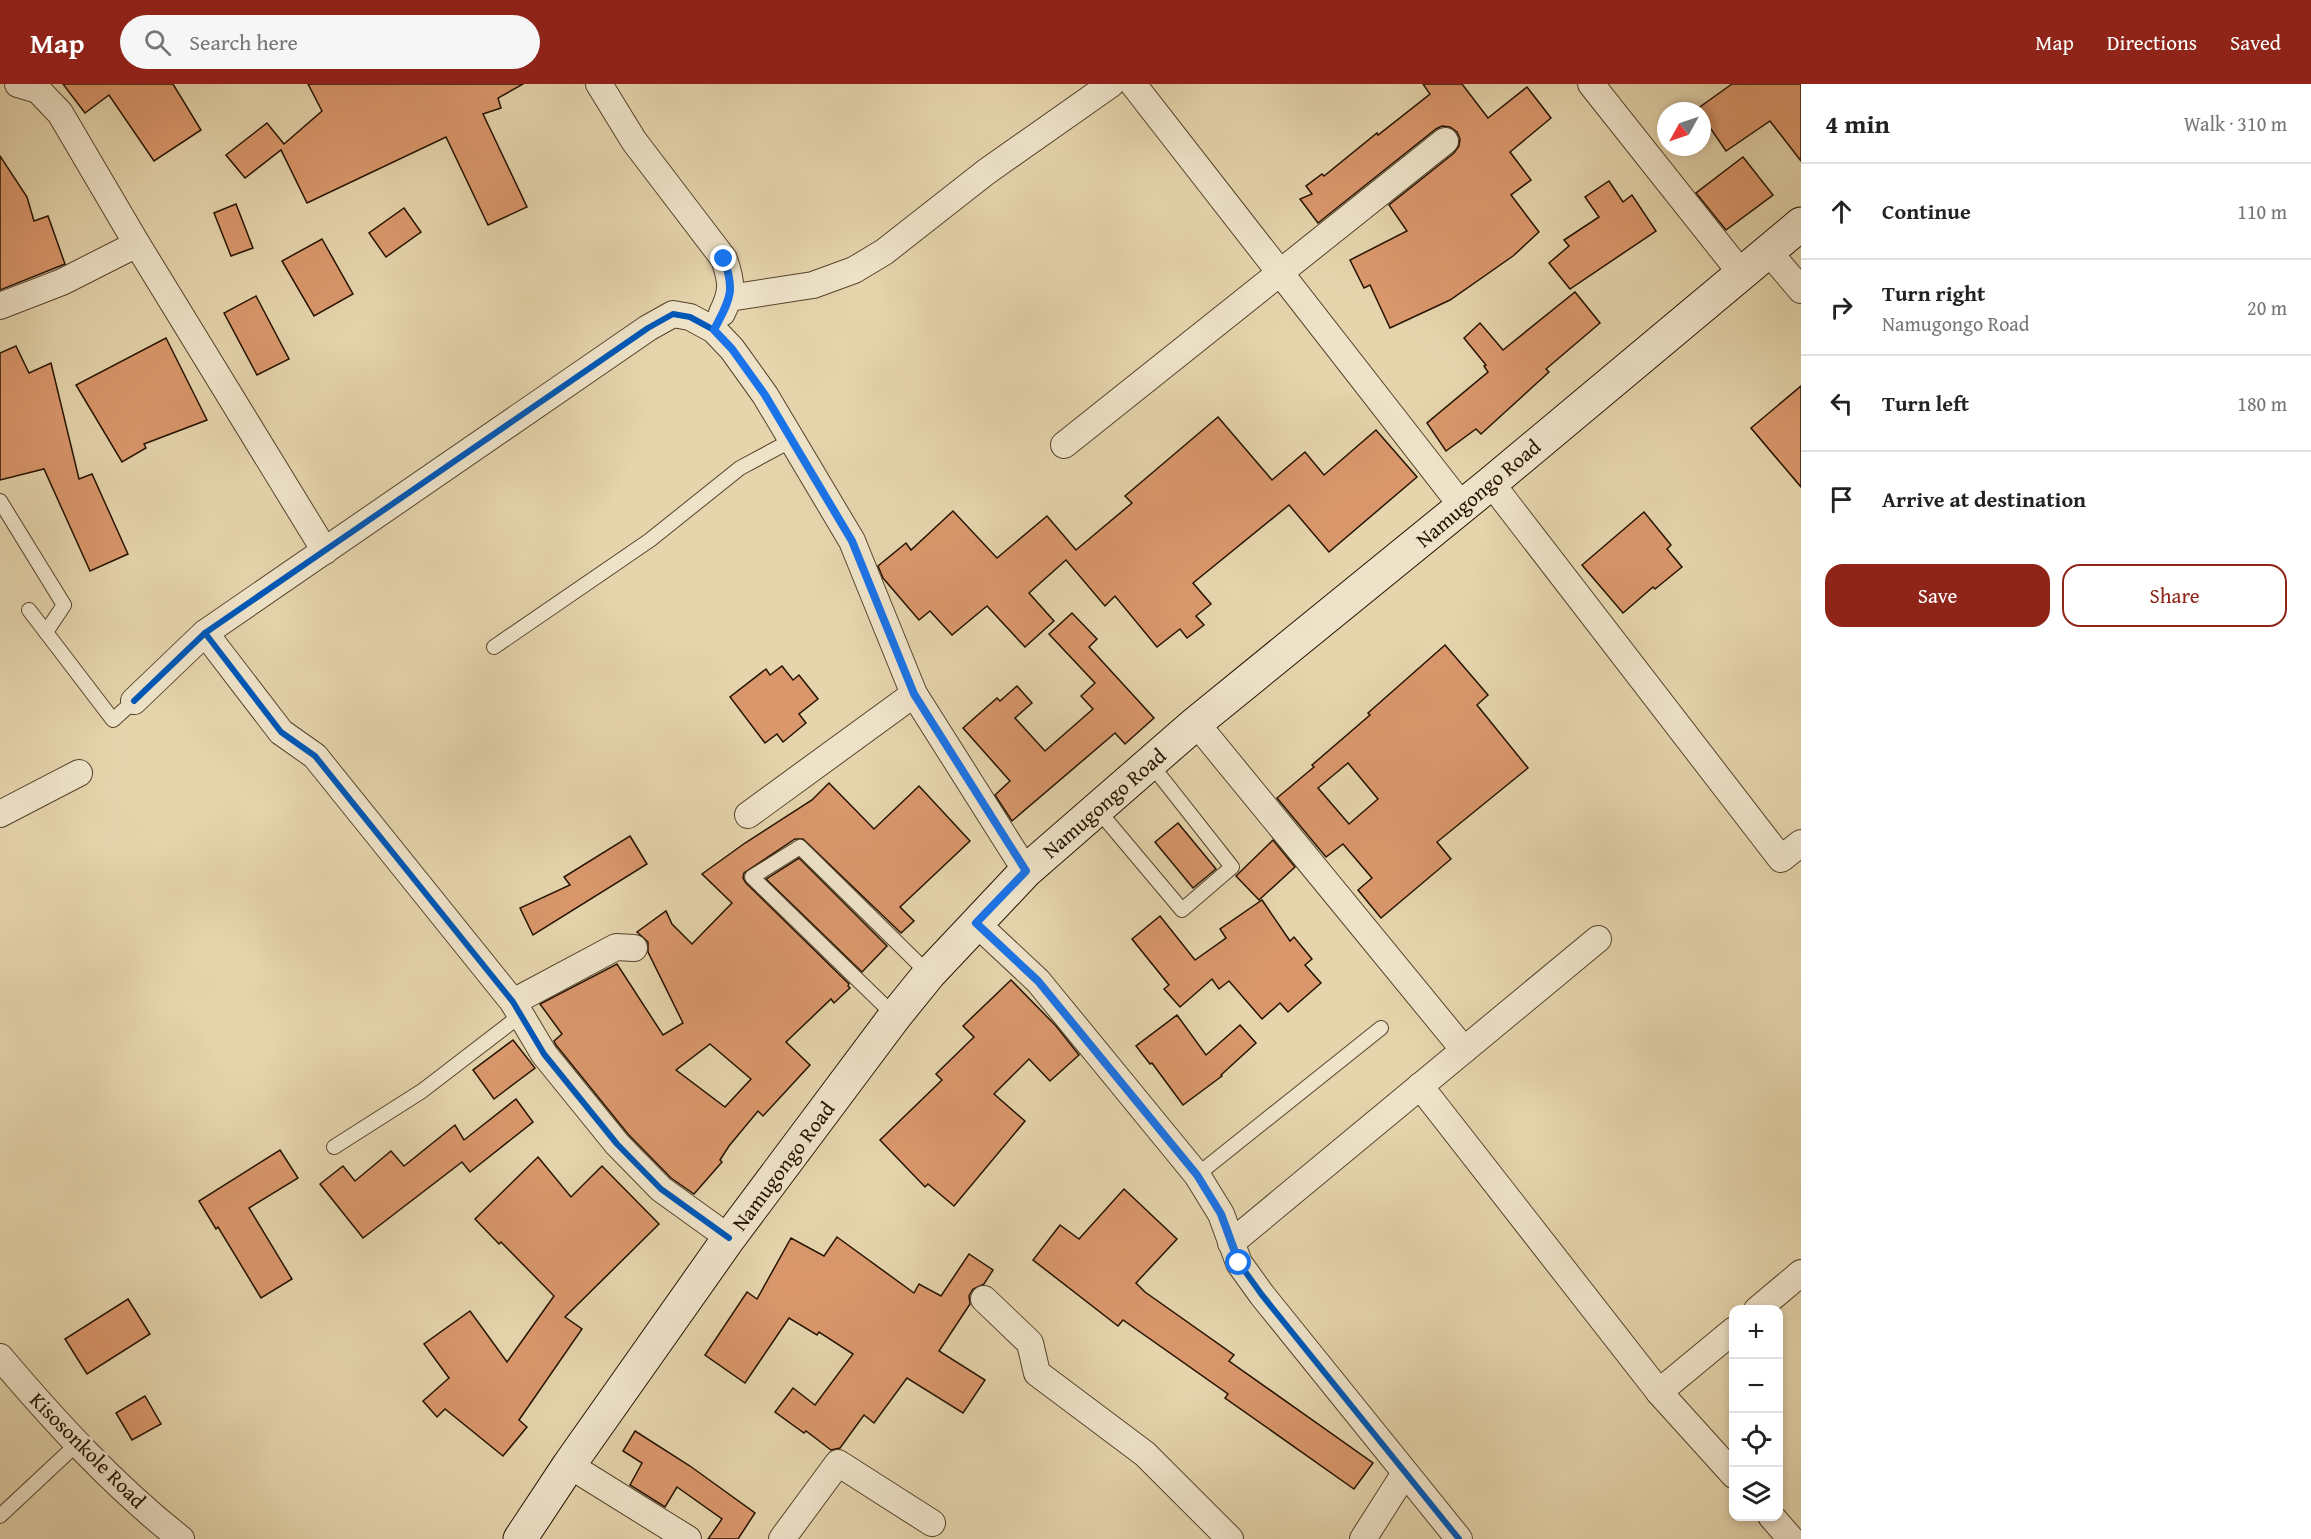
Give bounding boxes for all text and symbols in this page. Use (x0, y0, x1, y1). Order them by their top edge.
search box (120, 15, 540, 69)
text: Map (30, 22, 84, 63)
icon: search (141, 26, 174, 59)
text: Search here (189, 26, 298, 58)
text: Map (2035, 27, 2074, 58)
text: Directions (2107, 27, 2197, 58)
text: Saved (2230, 27, 2281, 58)
north arrow (1657, 102, 1711, 156)
text: 4 min (1825, 104, 1890, 143)
text: Walk · 310 m (2184, 109, 2287, 138)
icon: ahead (1825, 195, 1858, 228)
text: Continue (1882, 195, 1971, 227)
text: 110 m (2237, 197, 2287, 226)
route end (710, 245, 736, 271)
text: Turn right (1882, 277, 1985, 309)
icon: right (1825, 291, 1858, 324)
text: 20 m (2247, 293, 2287, 322)
text: Namugongo Road (1882, 309, 2029, 338)
icon: left (1825, 387, 1858, 420)
text: Turn left (1882, 387, 1969, 419)
text: 180 m (2237, 389, 2287, 418)
street label: Namugongo Road (1409, 431, 1548, 555)
icon: arrive (1825, 483, 1858, 516)
text: Arrive at destination (1882, 483, 2086, 515)
button: Save (1825, 564, 2050, 627)
button: Share (2062, 564, 2287, 627)
street label: Namugongo Road (1035, 740, 1173, 865)
street label: Namugongo Road (724, 1094, 842, 1237)
route start (1225, 1249, 1251, 1275)
map controls (1729, 1305, 1783, 1521)
button: + (1729, 1305, 1783, 1359)
button: − (1729, 1359, 1783, 1413)
street label: Kisosonkole Road (23, 1385, 154, 1516)
button: locate (1729, 1413, 1783, 1467)
button: layers (1729, 1467, 1783, 1521)

